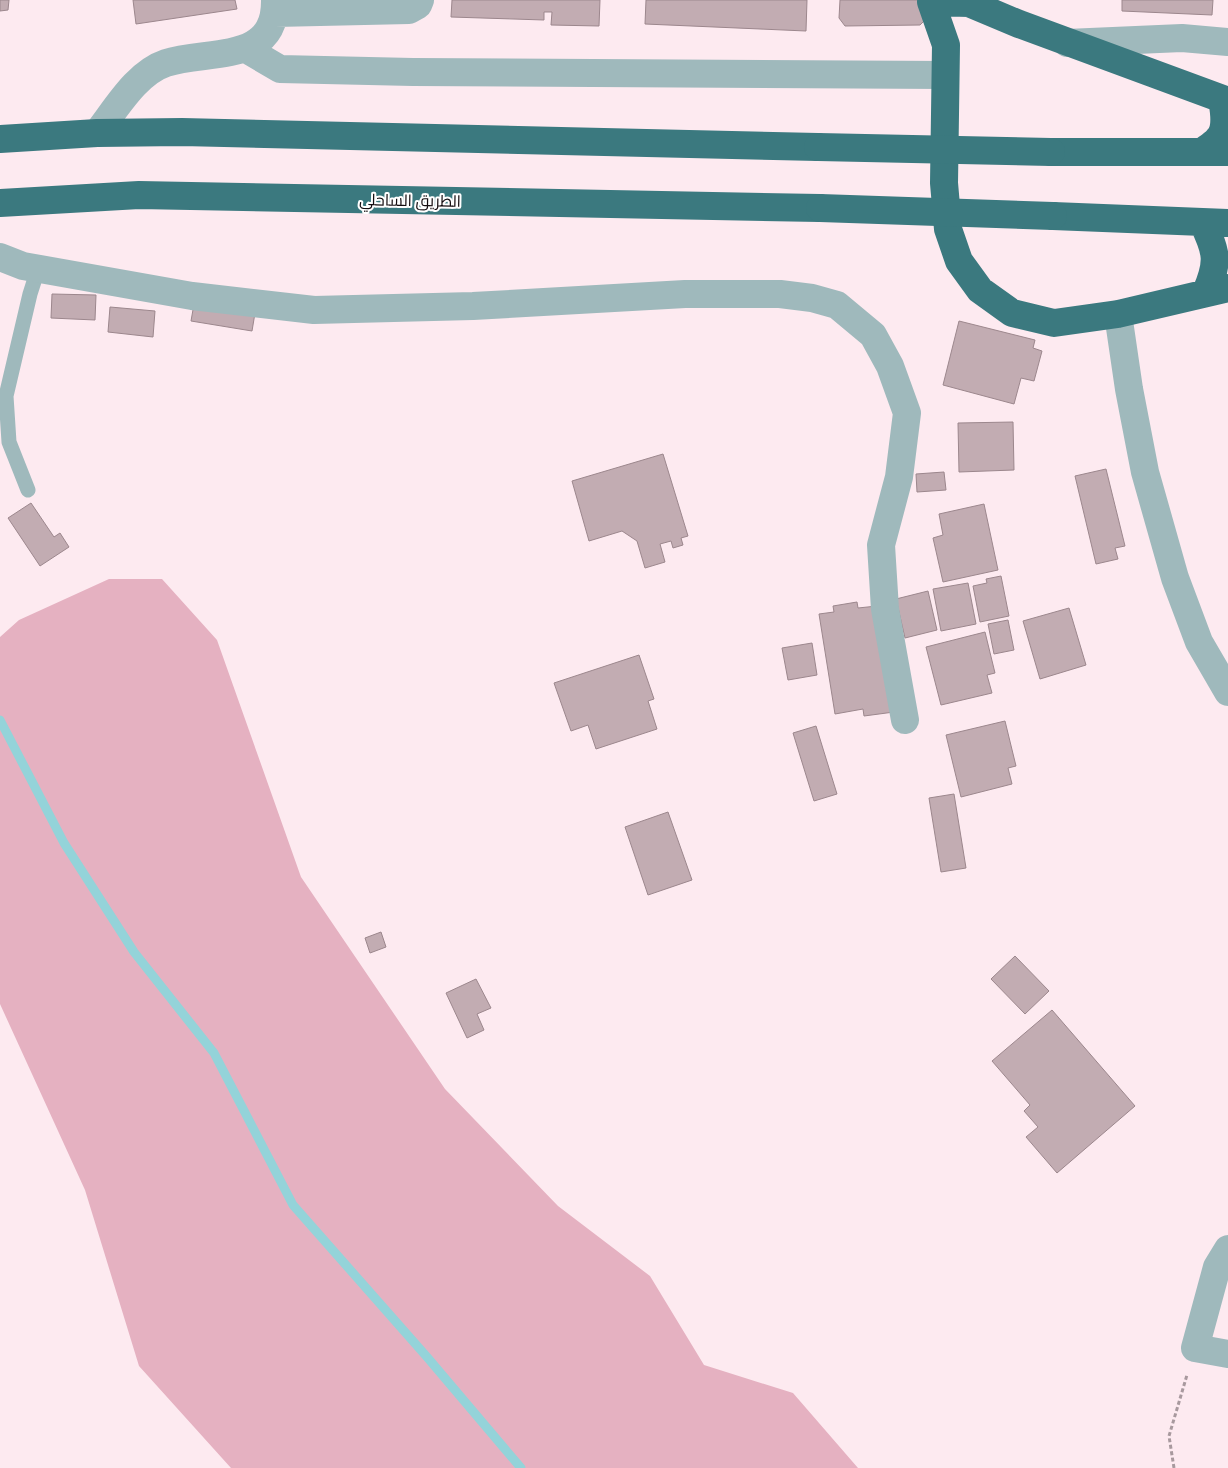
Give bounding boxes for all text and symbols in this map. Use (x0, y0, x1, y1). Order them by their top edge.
street label: الطريق الساحلي (359, 188, 461, 215)

